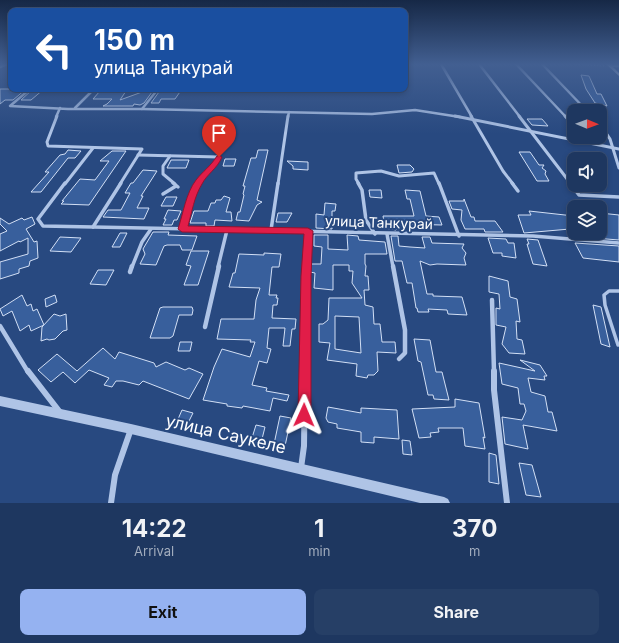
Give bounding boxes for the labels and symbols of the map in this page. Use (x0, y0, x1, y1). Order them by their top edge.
north arrow (567, 104, 607, 144)
pin (202, 116, 236, 157)
street label: улица Танкурай (325, 212, 433, 232)
position arrow (283, 394, 325, 436)
street label: улица Саукеле (164, 410, 288, 458)

